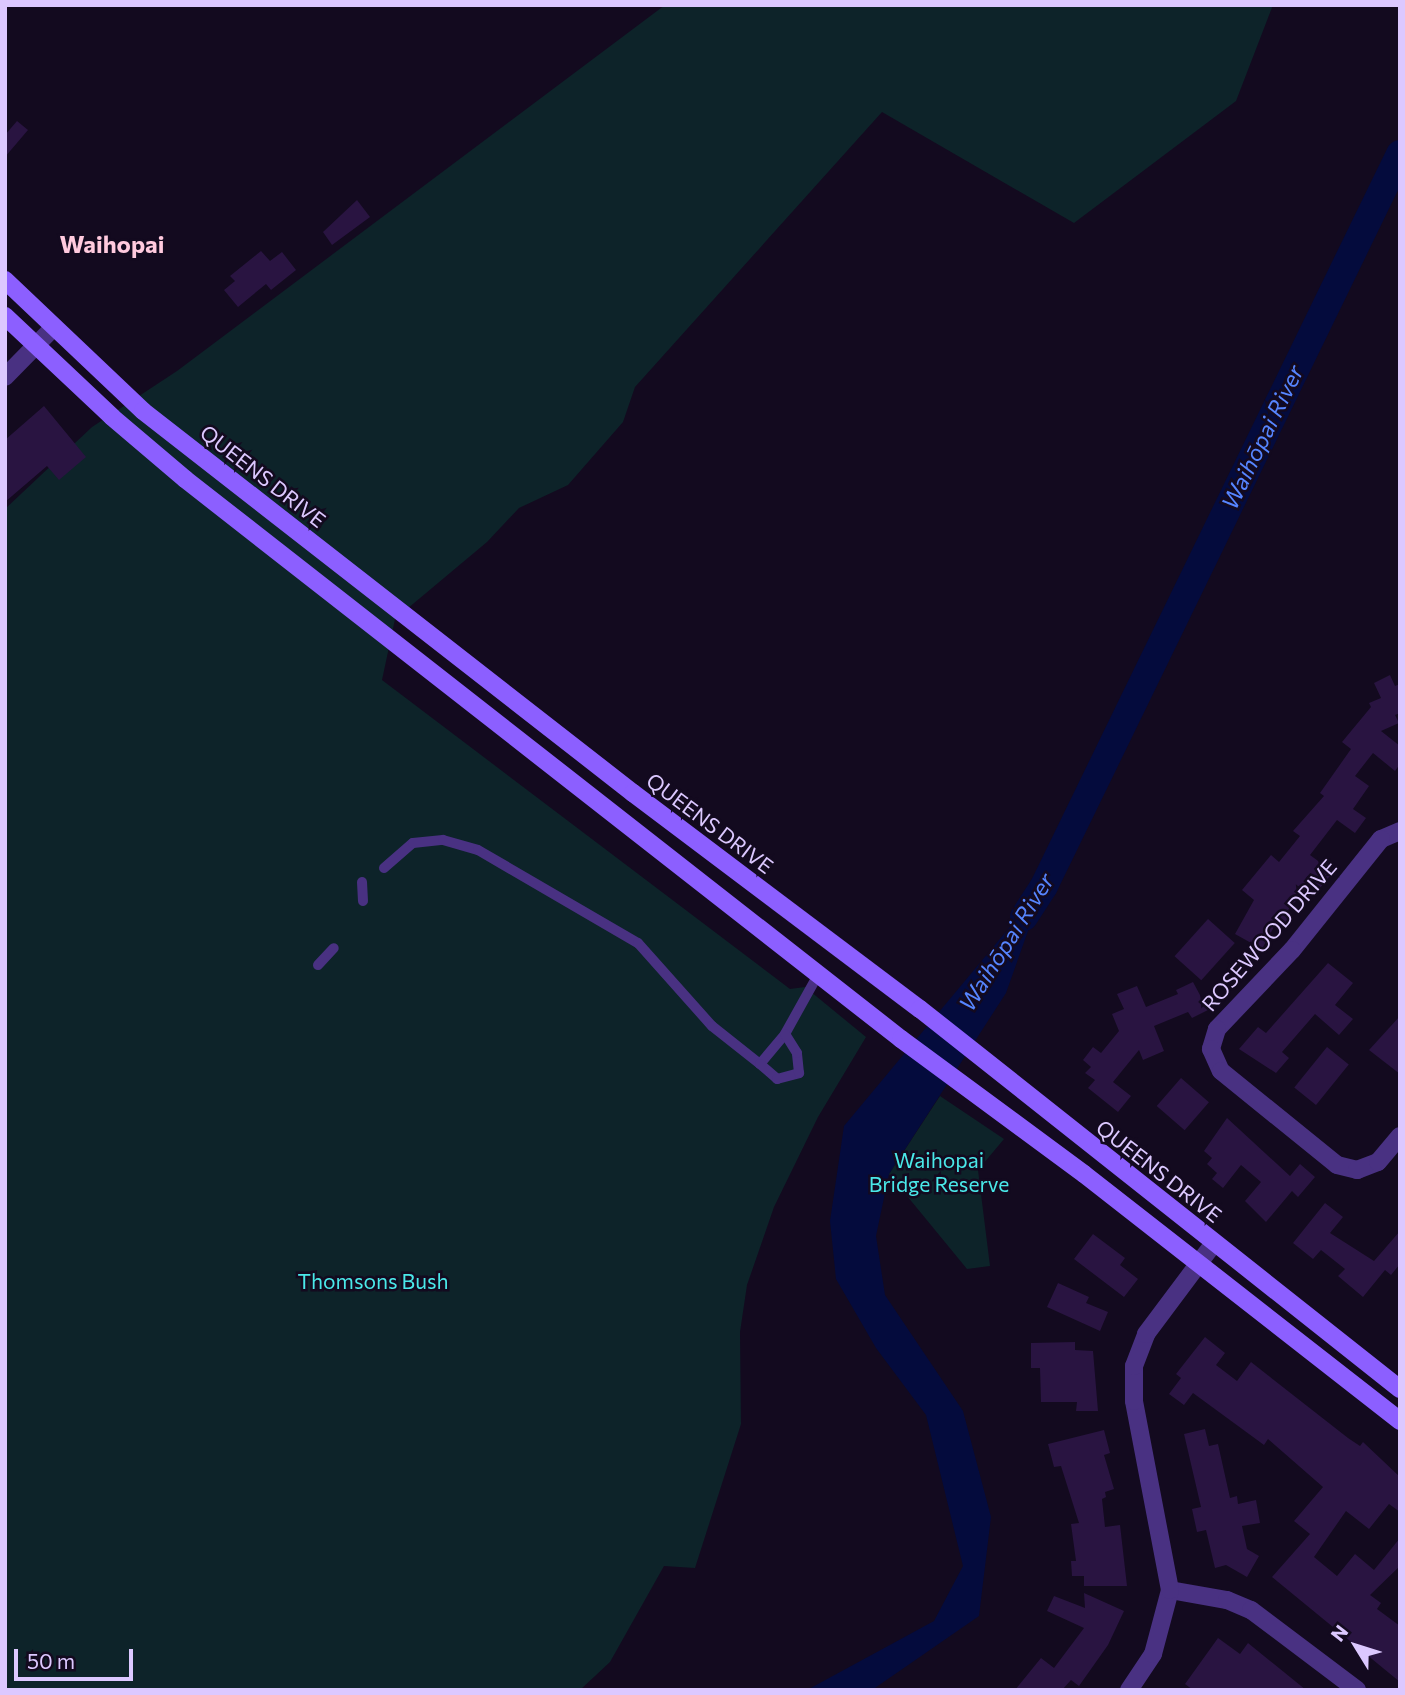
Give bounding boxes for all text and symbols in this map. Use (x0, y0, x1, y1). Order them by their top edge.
district label: Waihopai (60, 230, 164, 258)
water label: Waihōpai River (1215, 360, 1309, 514)
street label: QUEENS DRIVE (195, 419, 331, 533)
street label: QUEENS DRIVE (642, 767, 778, 879)
street label: ROSEWOOD DRIVE (1196, 854, 1342, 1016)
water label: Waihōpai River (953, 868, 1059, 1016)
street label: QUEENS DRIVE (1091, 1114, 1227, 1228)
park label: Waihopai Bridge Reserve (869, 1147, 1009, 1197)
park label: Thomsons Bush (298, 1268, 448, 1294)
north arrow (1321, 1611, 1391, 1681)
text: N (1326, 1620, 1353, 1645)
scale bar (18, 1636, 136, 1680)
text: 50 m (27, 1648, 75, 1673)

